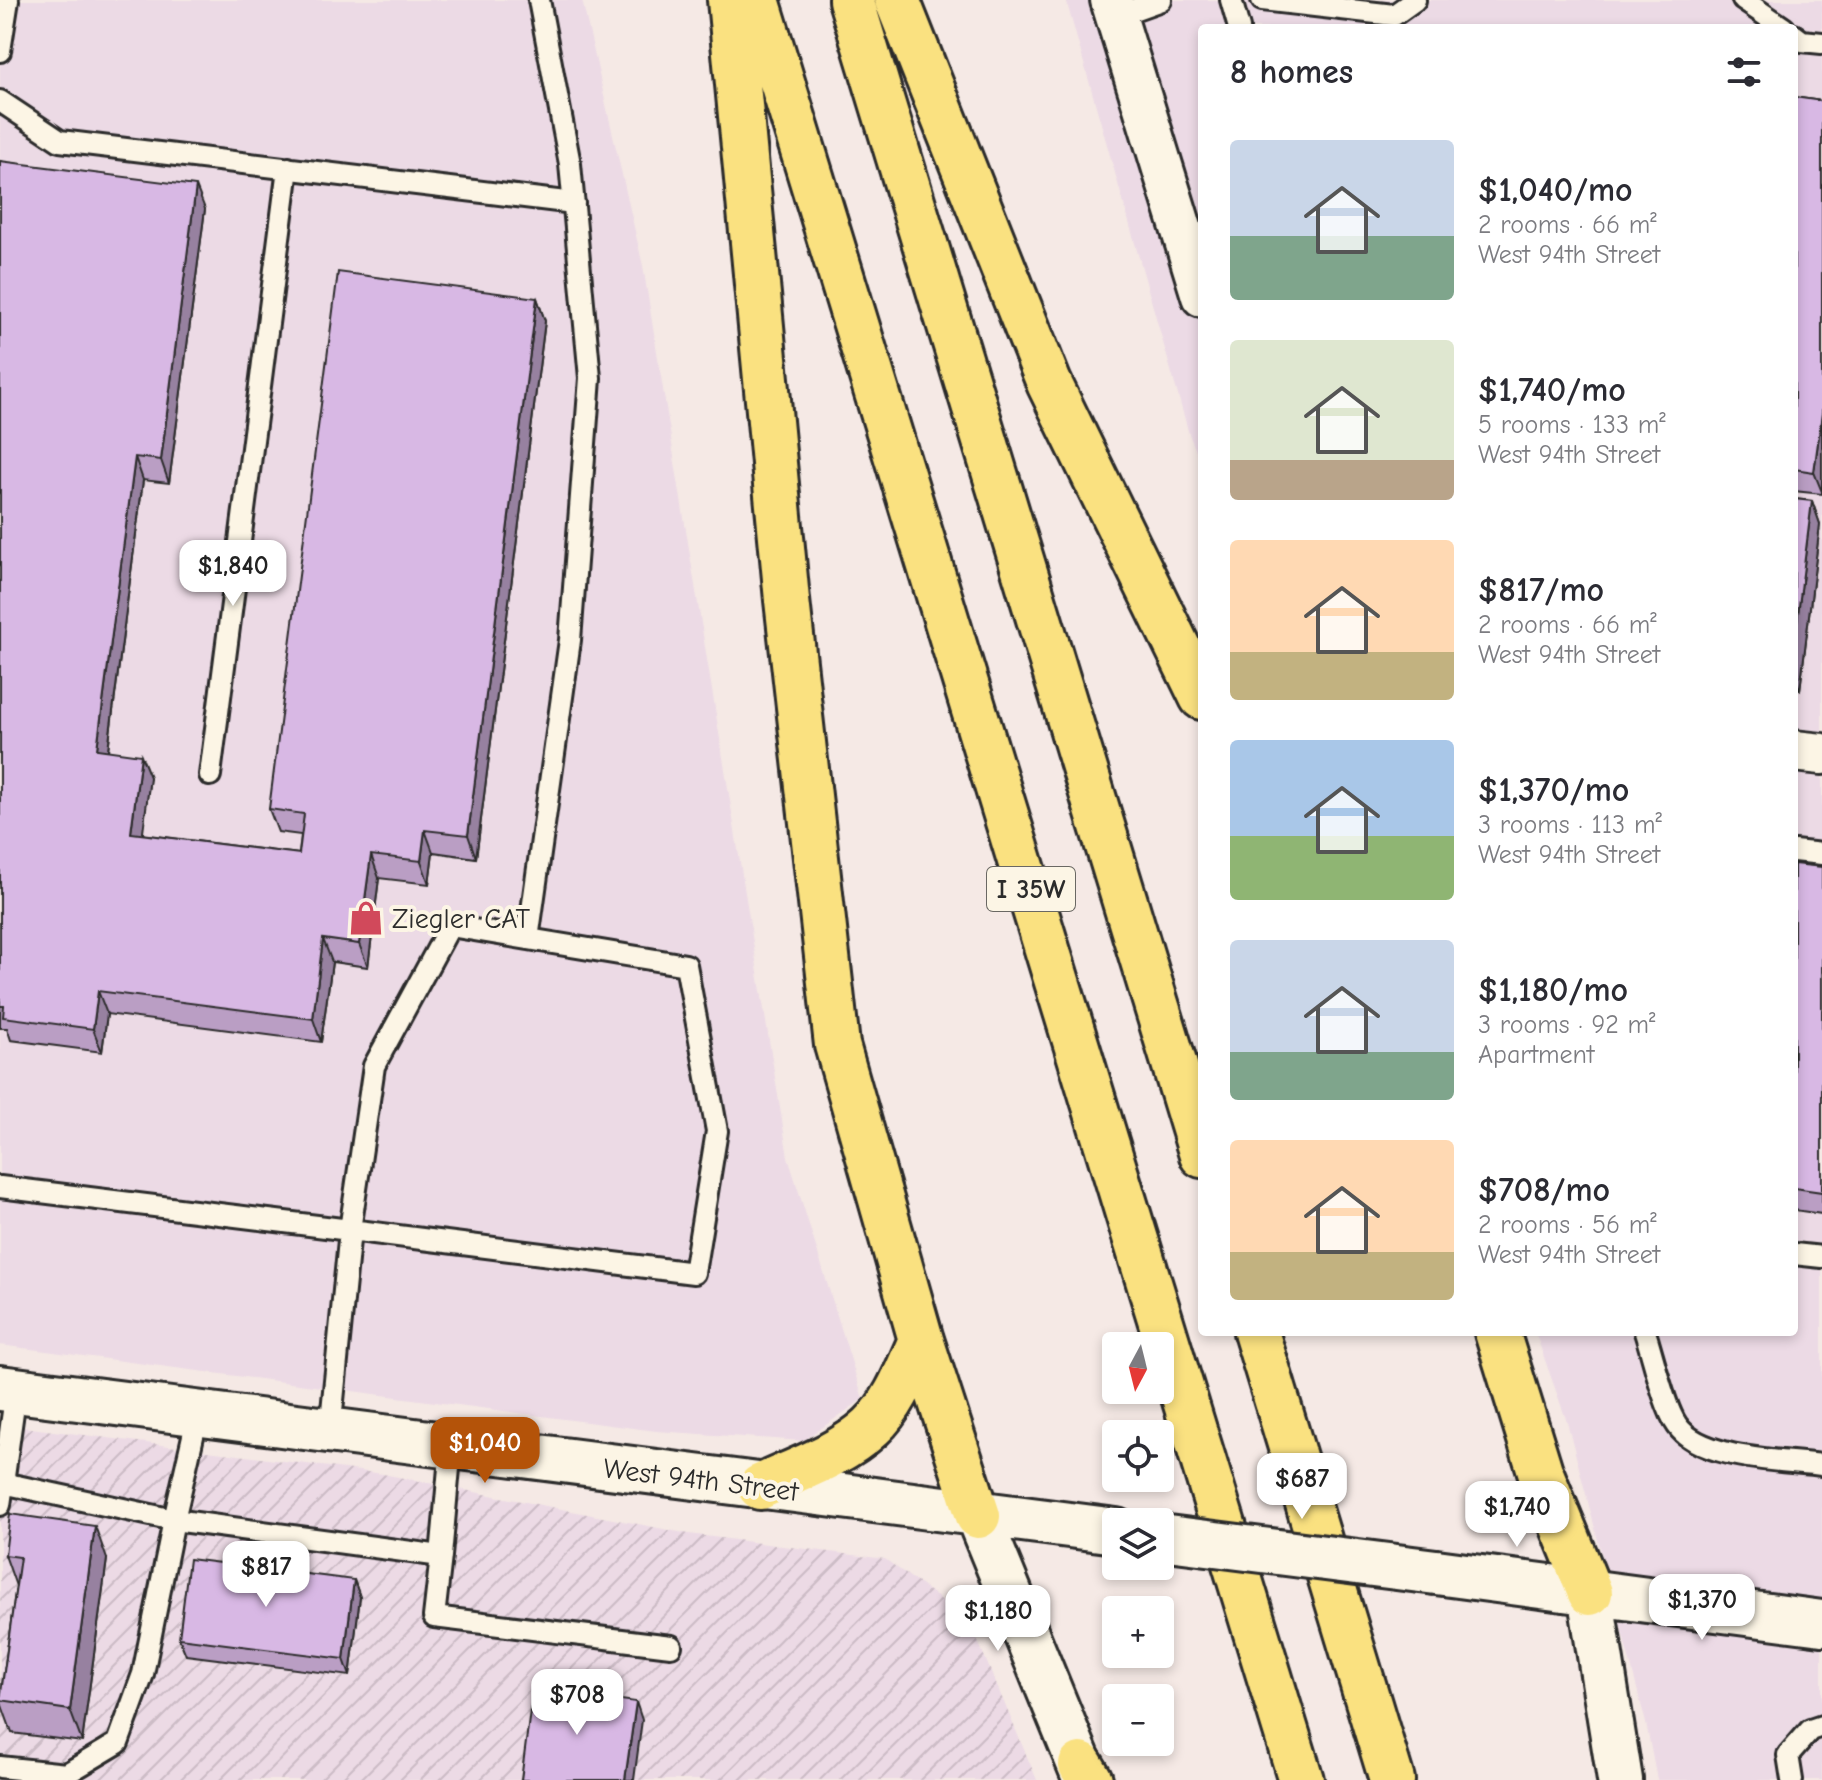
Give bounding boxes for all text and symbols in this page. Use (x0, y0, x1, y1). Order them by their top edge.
icon: filters (1722, 50, 1766, 94)
text: 8 homes (1230, 52, 1353, 92)
text: $1,040/mo (1478, 170, 1633, 210)
icon: home (1294, 172, 1390, 268)
text: 2 rooms · 66 m² (1478, 210, 1657, 240)
text: West 94th Street (1478, 240, 1660, 270)
text: $1,740/mo (1478, 370, 1626, 410)
icon: home (1294, 372, 1390, 468)
text: 5 rooms · 133 m² (1478, 410, 1666, 440)
text: West 94th Street (1478, 440, 1660, 470)
pin: $1,840 (168, 540, 298, 608)
text: $1,840 (197, 551, 269, 581)
text: $817/mo (1478, 570, 1604, 610)
icon: home (1294, 572, 1390, 668)
text: 2 rooms · 66 m² (1478, 610, 1657, 640)
text: West 94th Street (1478, 640, 1660, 670)
text: $1,370/mo (1478, 770, 1629, 810)
icon: home (1294, 772, 1390, 868)
text: 3 rooms · 113 m² (1478, 810, 1662, 840)
text: West 94th Street (1478, 840, 1660, 870)
road number: I 35W (987, 867, 1075, 911)
shop icon: Ziegler CAT (347, 899, 385, 937)
place label: Ziegler CAT (392, 903, 531, 935)
text: $1,180/mo (1478, 970, 1628, 1010)
icon: home (1294, 972, 1390, 1068)
text: 3 rooms · 92 m² (1478, 1010, 1656, 1040)
text: Apartment (1478, 1040, 1594, 1070)
text: $708/mo (1478, 1170, 1610, 1210)
icon: home (1294, 1172, 1390, 1268)
text: 2 rooms · 56 m² (1478, 1210, 1657, 1240)
text: West 94th Street (1478, 1240, 1660, 1270)
north arrow (1102, 1332, 1174, 1404)
map controls (1102, 1332, 1174, 1756)
pin: $1,040 (420, 1417, 550, 1485)
button: locate (1102, 1420, 1174, 1492)
text: $1,040 (449, 1428, 521, 1458)
street label: West 94th Street (602, 1452, 801, 1508)
pin: $687 (1255, 1453, 1349, 1521)
text: $687 (1275, 1464, 1329, 1494)
pin: $1,740 (1452, 1481, 1582, 1549)
text: $1,740 (1483, 1492, 1551, 1522)
button: layers (1102, 1508, 1174, 1580)
pin: $817 (219, 1541, 313, 1609)
text: $817 (241, 1552, 291, 1582)
pin: $1,370 (1637, 1574, 1767, 1642)
pin: $1,180 (933, 1585, 1063, 1653)
text: $1,370 (1667, 1585, 1737, 1615)
text: $1,180 (963, 1596, 1033, 1626)
button: + (1102, 1596, 1174, 1668)
pin: $708 (530, 1669, 624, 1737)
text: $708 (549, 1680, 605, 1710)
button: − (1102, 1684, 1174, 1756)

